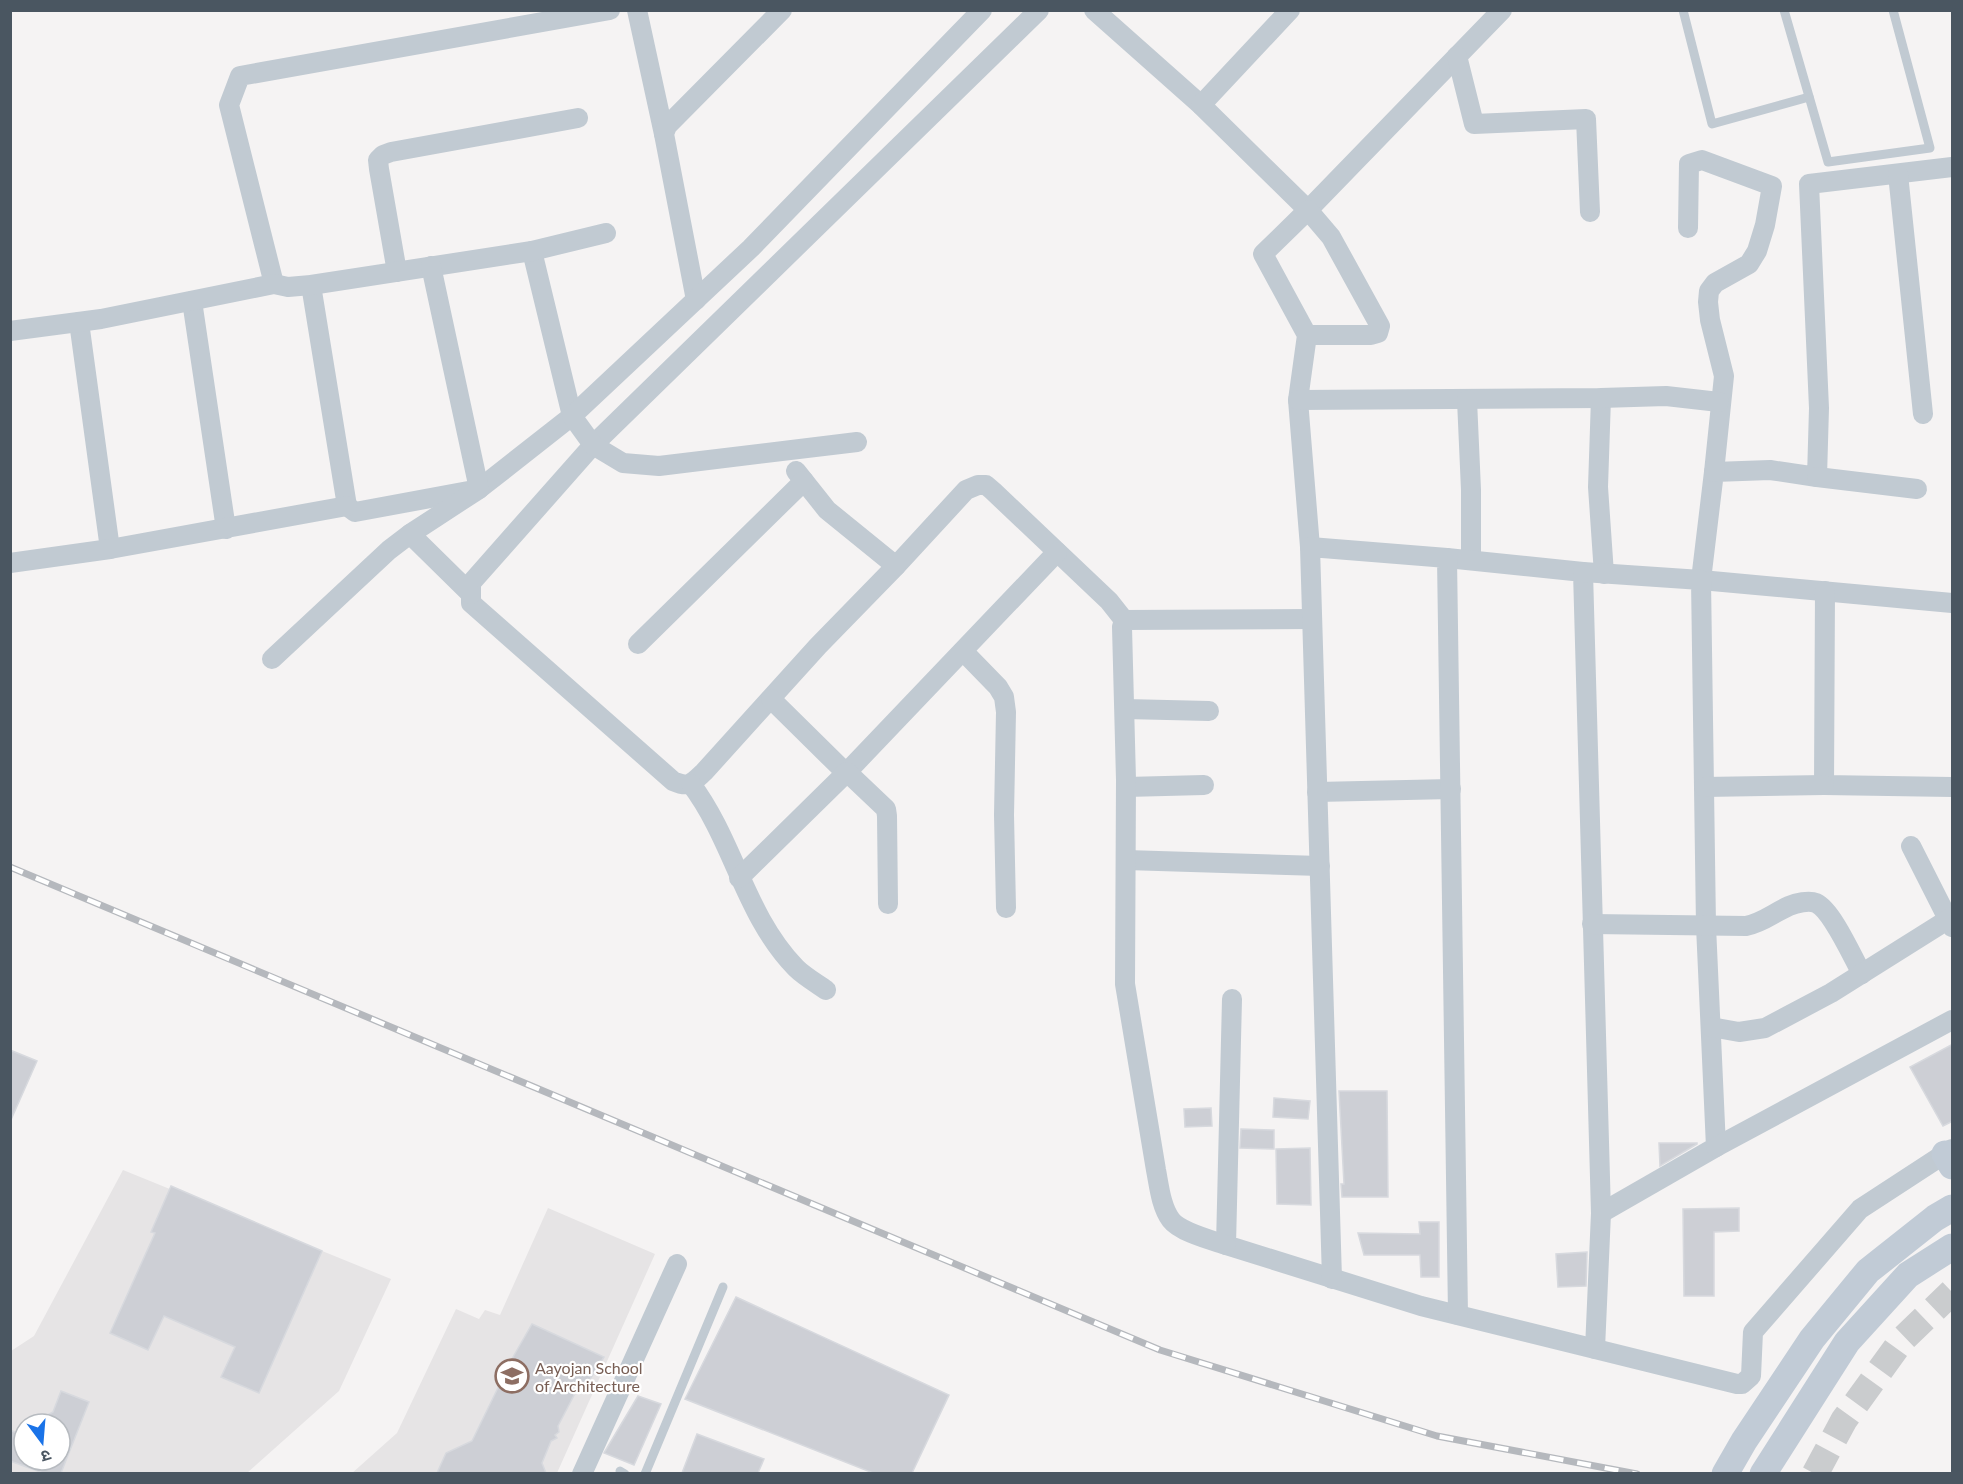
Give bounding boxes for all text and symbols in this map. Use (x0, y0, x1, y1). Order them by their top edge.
school or university icon: Aayojan School of Architecture (494, 1358, 530, 1394)
place label: Aayojan School of Architecture (535, 1358, 643, 1395)
north arrow (12, 1412, 72, 1472)
text: उ (39, 1446, 53, 1467)

